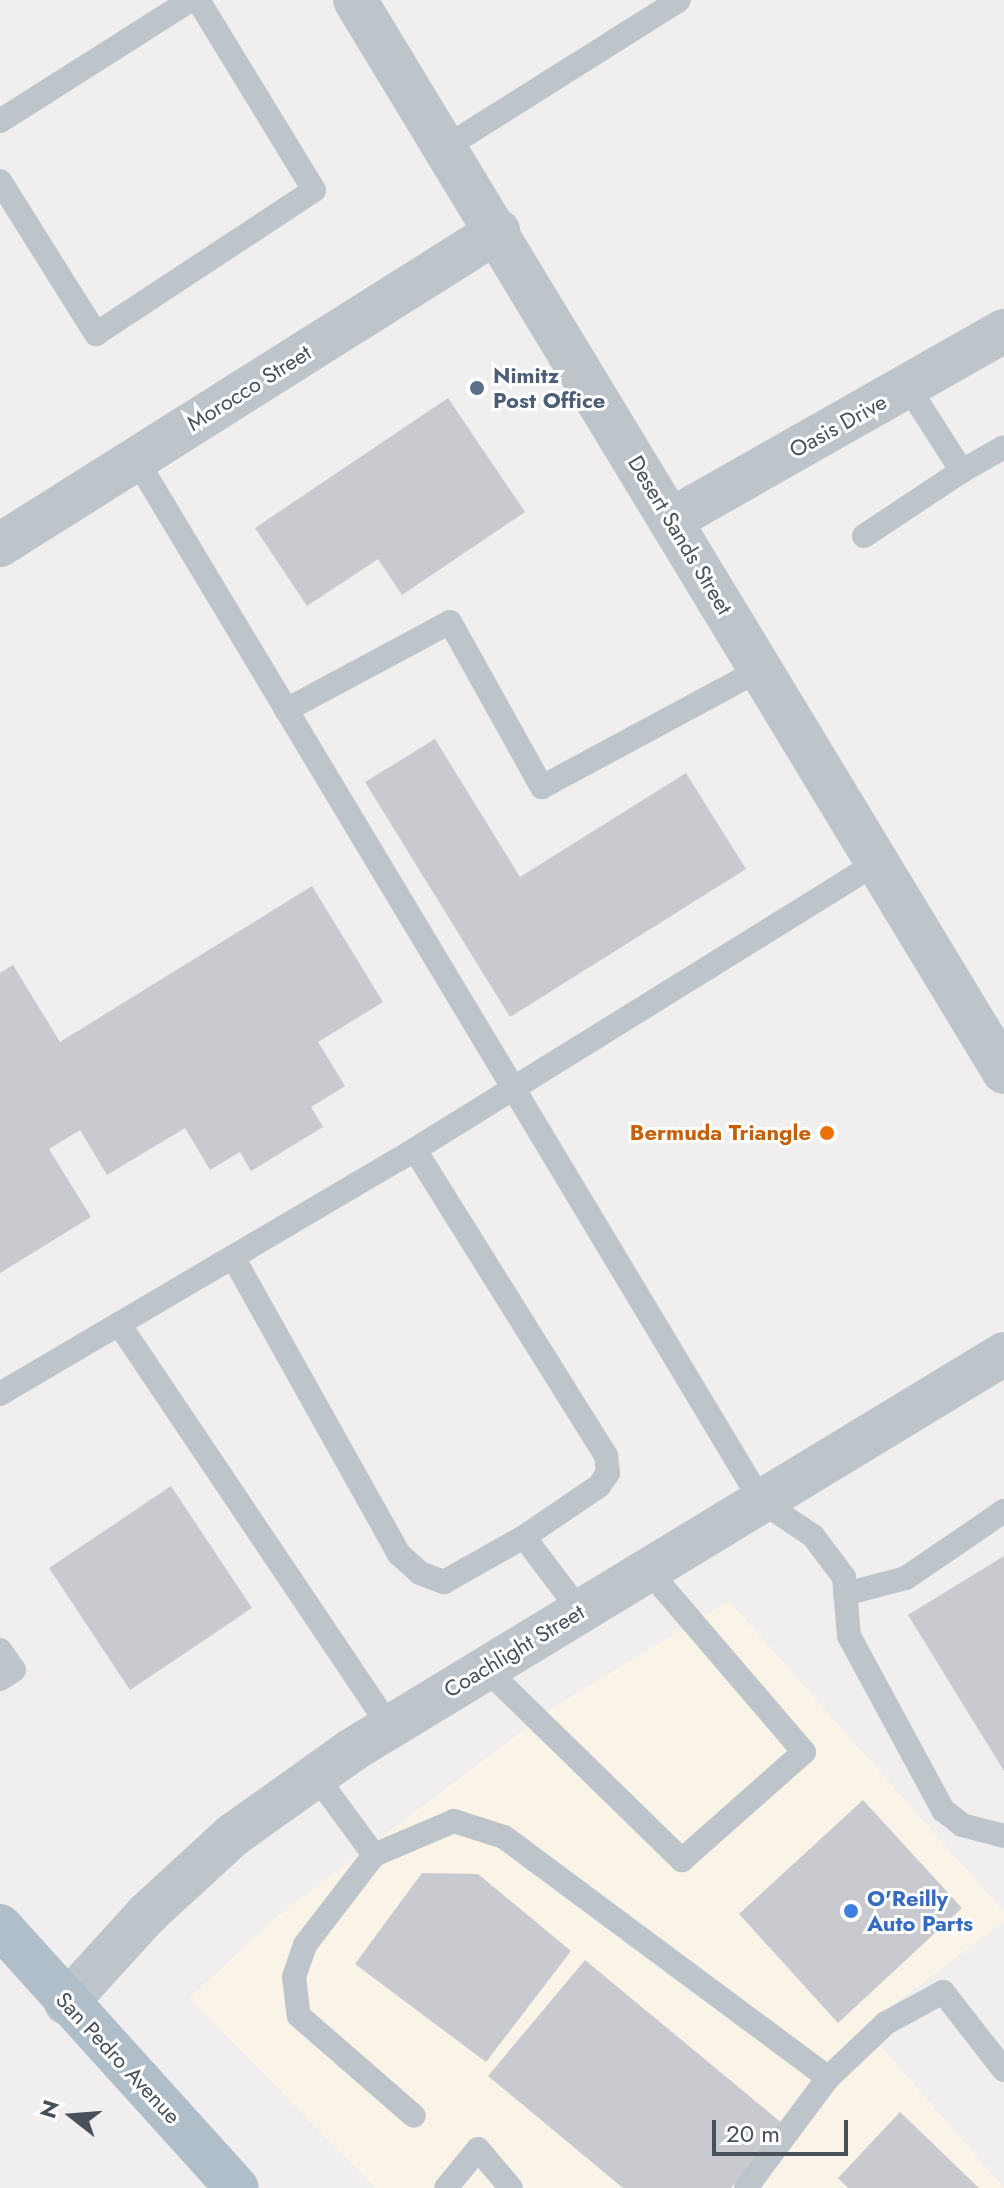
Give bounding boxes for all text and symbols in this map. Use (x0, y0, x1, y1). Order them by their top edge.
street label: Morocco Street (182, 339, 316, 437)
place label: Nimitz Post Office (493, 362, 605, 414)
marker: Nimitz Post Office (468, 379, 486, 397)
street label: Oasis Drive (785, 389, 891, 463)
street label: Desert Sands Street (622, 451, 738, 619)
place label: Bermuda Triangle (630, 1120, 811, 1146)
marker: Bermuda Triangle (818, 1124, 836, 1142)
street label: Coachlight Street (439, 1599, 589, 1703)
place label: O'Reilly Auto Parts (867, 1885, 973, 1936)
marker: O'Reilly Auto Parts (842, 1902, 860, 1920)
street label: San Pedro Avenue (50, 1987, 186, 2129)
north arrow (32, 2076, 112, 2156)
text: N (31, 2096, 67, 2122)
scale bar (716, 2104, 852, 2154)
text: 20 m (726, 2116, 780, 2151)

